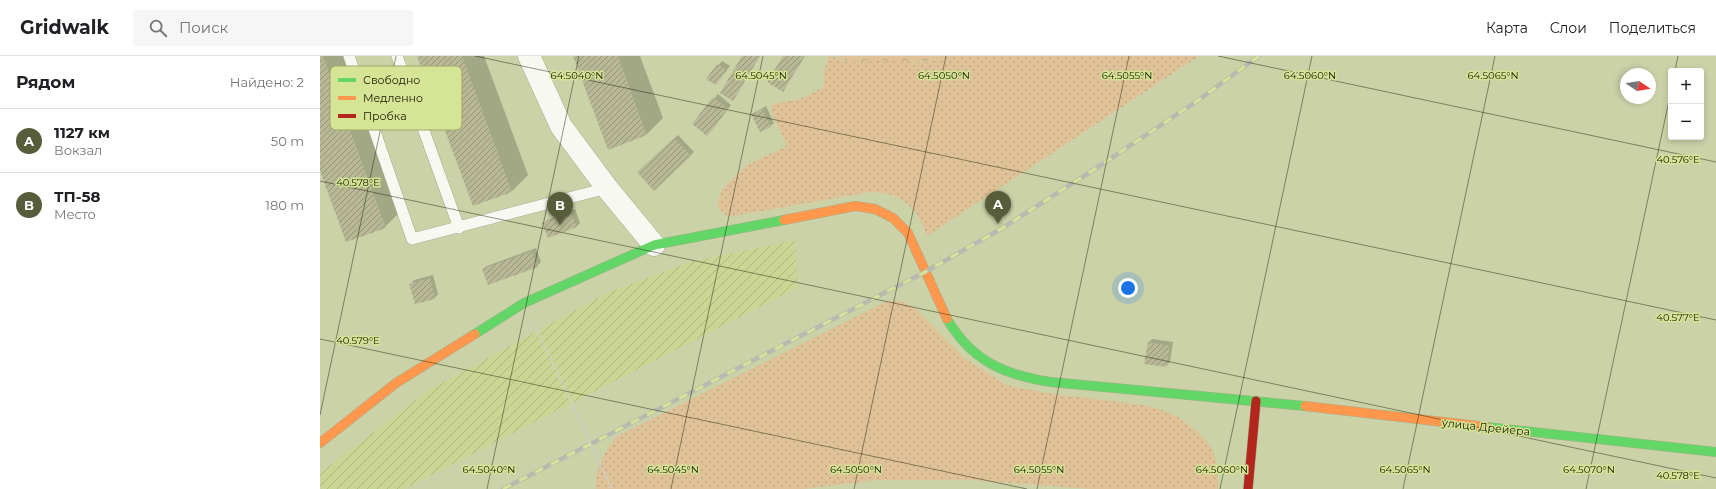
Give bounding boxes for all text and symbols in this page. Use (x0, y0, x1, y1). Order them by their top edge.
search box (133, 10, 413, 46)
text: Gridwalk (20, 16, 109, 39)
icon: search (147, 17, 169, 39)
text: Поиск (179, 18, 228, 37)
text: Карта (1486, 19, 1528, 37)
text: Слои (1550, 19, 1587, 37)
text: Поделиться (1609, 19, 1696, 37)
legend (330, 66, 462, 130)
north arrow (1620, 68, 1656, 104)
map controls (1668, 68, 1704, 140)
button: + (1668, 68, 1704, 104)
text: 64.5040°N (551, 69, 603, 82)
text: 64.5045°N (735, 69, 787, 82)
text: 64.5050°N (918, 69, 970, 82)
text: 64.5055°N (1102, 69, 1152, 82)
text: 64.5060°N (1284, 69, 1336, 82)
text: 64.5065°N (1467, 69, 1519, 82)
text: Рядом (16, 72, 75, 92)
text: Свободно (363, 73, 420, 87)
text: Найдено: 2 (230, 74, 304, 90)
text: Медленно (363, 91, 423, 105)
button: − (1668, 104, 1704, 140)
text: Пробка (363, 109, 407, 123)
text: 1127 км (54, 123, 110, 142)
text: A (24, 133, 34, 149)
text: 50 m (271, 133, 304, 149)
text: Вокзал (54, 142, 102, 158)
text: 40.576°E (1656, 153, 1700, 166)
text: 40.578°E (336, 176, 380, 189)
text: ТП-58 (54, 187, 100, 206)
pin: A (985, 191, 1011, 224)
pin: B (547, 192, 573, 225)
text: B (24, 197, 34, 213)
text: 180 m (265, 197, 304, 213)
text: Место (54, 206, 96, 222)
your location (1118, 278, 1138, 298)
text: 40.577°E (1656, 311, 1700, 324)
text: 40.579°E (336, 334, 380, 347)
street label: улица Дрейера (1440, 415, 1531, 439)
text: 64.5040°N (463, 463, 515, 476)
text: 64.5045°N (647, 463, 699, 476)
text: 64.5050°N (830, 463, 882, 476)
text: 64.5055°N (1014, 463, 1064, 476)
text: 64.5060°N (1196, 463, 1248, 476)
text: 64.5065°N (1379, 463, 1431, 476)
text: 64.5070°N (1563, 463, 1615, 476)
text: 40.578°E (1656, 469, 1700, 482)

